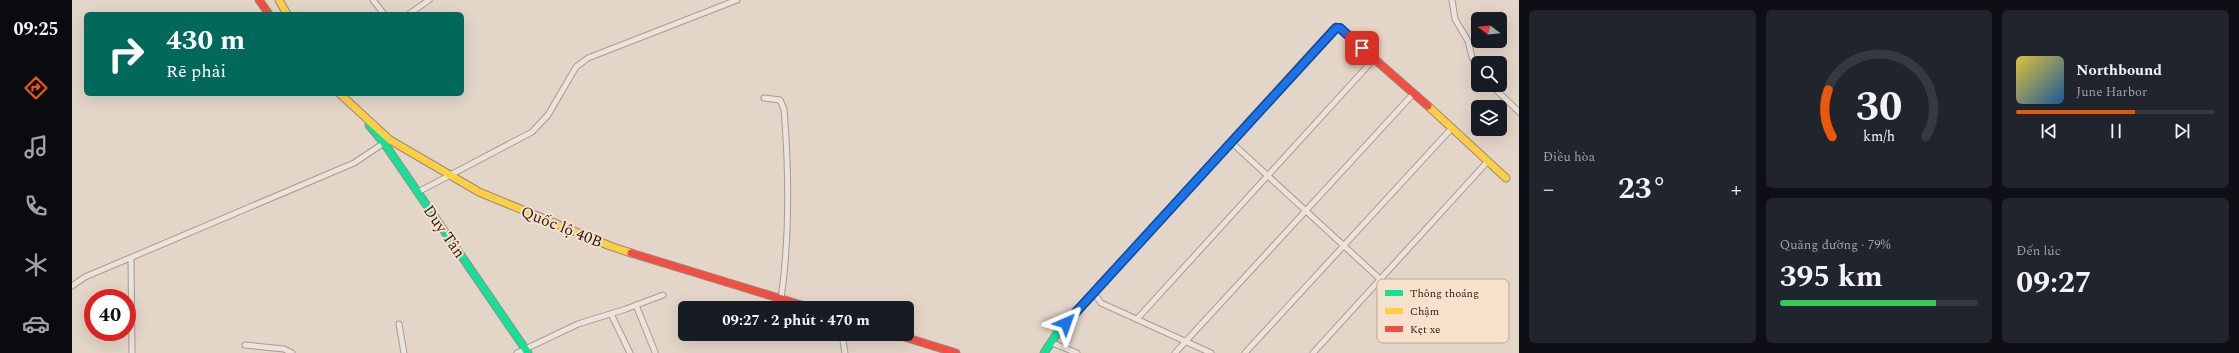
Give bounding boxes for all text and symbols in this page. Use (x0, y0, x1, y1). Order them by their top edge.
north arrow (1471, 12, 1507, 48)
map controls (1471, 12, 1507, 136)
text: 09:25 (13, 16, 59, 43)
text: 430 m (166, 19, 245, 62)
icon: right (100, 28, 152, 80)
pin (1345, 31, 1379, 65)
icon: arrive (1351, 37, 1373, 59)
button: search (1471, 56, 1507, 92)
text: Rẽ phải (166, 58, 226, 85)
text: Northbound (2076, 59, 2162, 82)
icon: directions (22, 74, 50, 102)
text: 30 (1856, 76, 1902, 139)
text: June Harbor (2076, 82, 2147, 102)
button: layers (1471, 100, 1507, 136)
icon: previous (2038, 120, 2060, 142)
icon: pause (2105, 120, 2127, 142)
icon: next (2171, 120, 2193, 142)
text: km/h (1863, 126, 1895, 148)
icon: music (22, 133, 50, 161)
text: Điều hòa (1543, 147, 1595, 167)
text: 23° (1618, 166, 1667, 212)
text: − (1543, 173, 1554, 206)
text: + (1731, 173, 1742, 206)
icon: phone (22, 192, 50, 220)
street label: Duy Tân (417, 200, 471, 263)
street label: Quốc lộ 40B (517, 200, 606, 254)
text: Quãng đường · 79% (1780, 235, 1891, 255)
text: Đến lúc (2016, 241, 2061, 261)
icon: climate (22, 251, 50, 279)
text: 395 km (1780, 254, 1883, 300)
text: 09:27 (2016, 260, 2092, 306)
legend (1377, 279, 1509, 343)
text: Thông thoáng (1410, 285, 1479, 302)
speed limit sign: 40 (84, 289, 136, 341)
position arrow (1045, 302, 1087, 344)
text: Chậm (1410, 303, 1440, 320)
text: 09:27 · 2 phút · 470 m (722, 309, 870, 332)
icon: car (22, 310, 50, 338)
text: Kẹt xe (1410, 321, 1440, 338)

